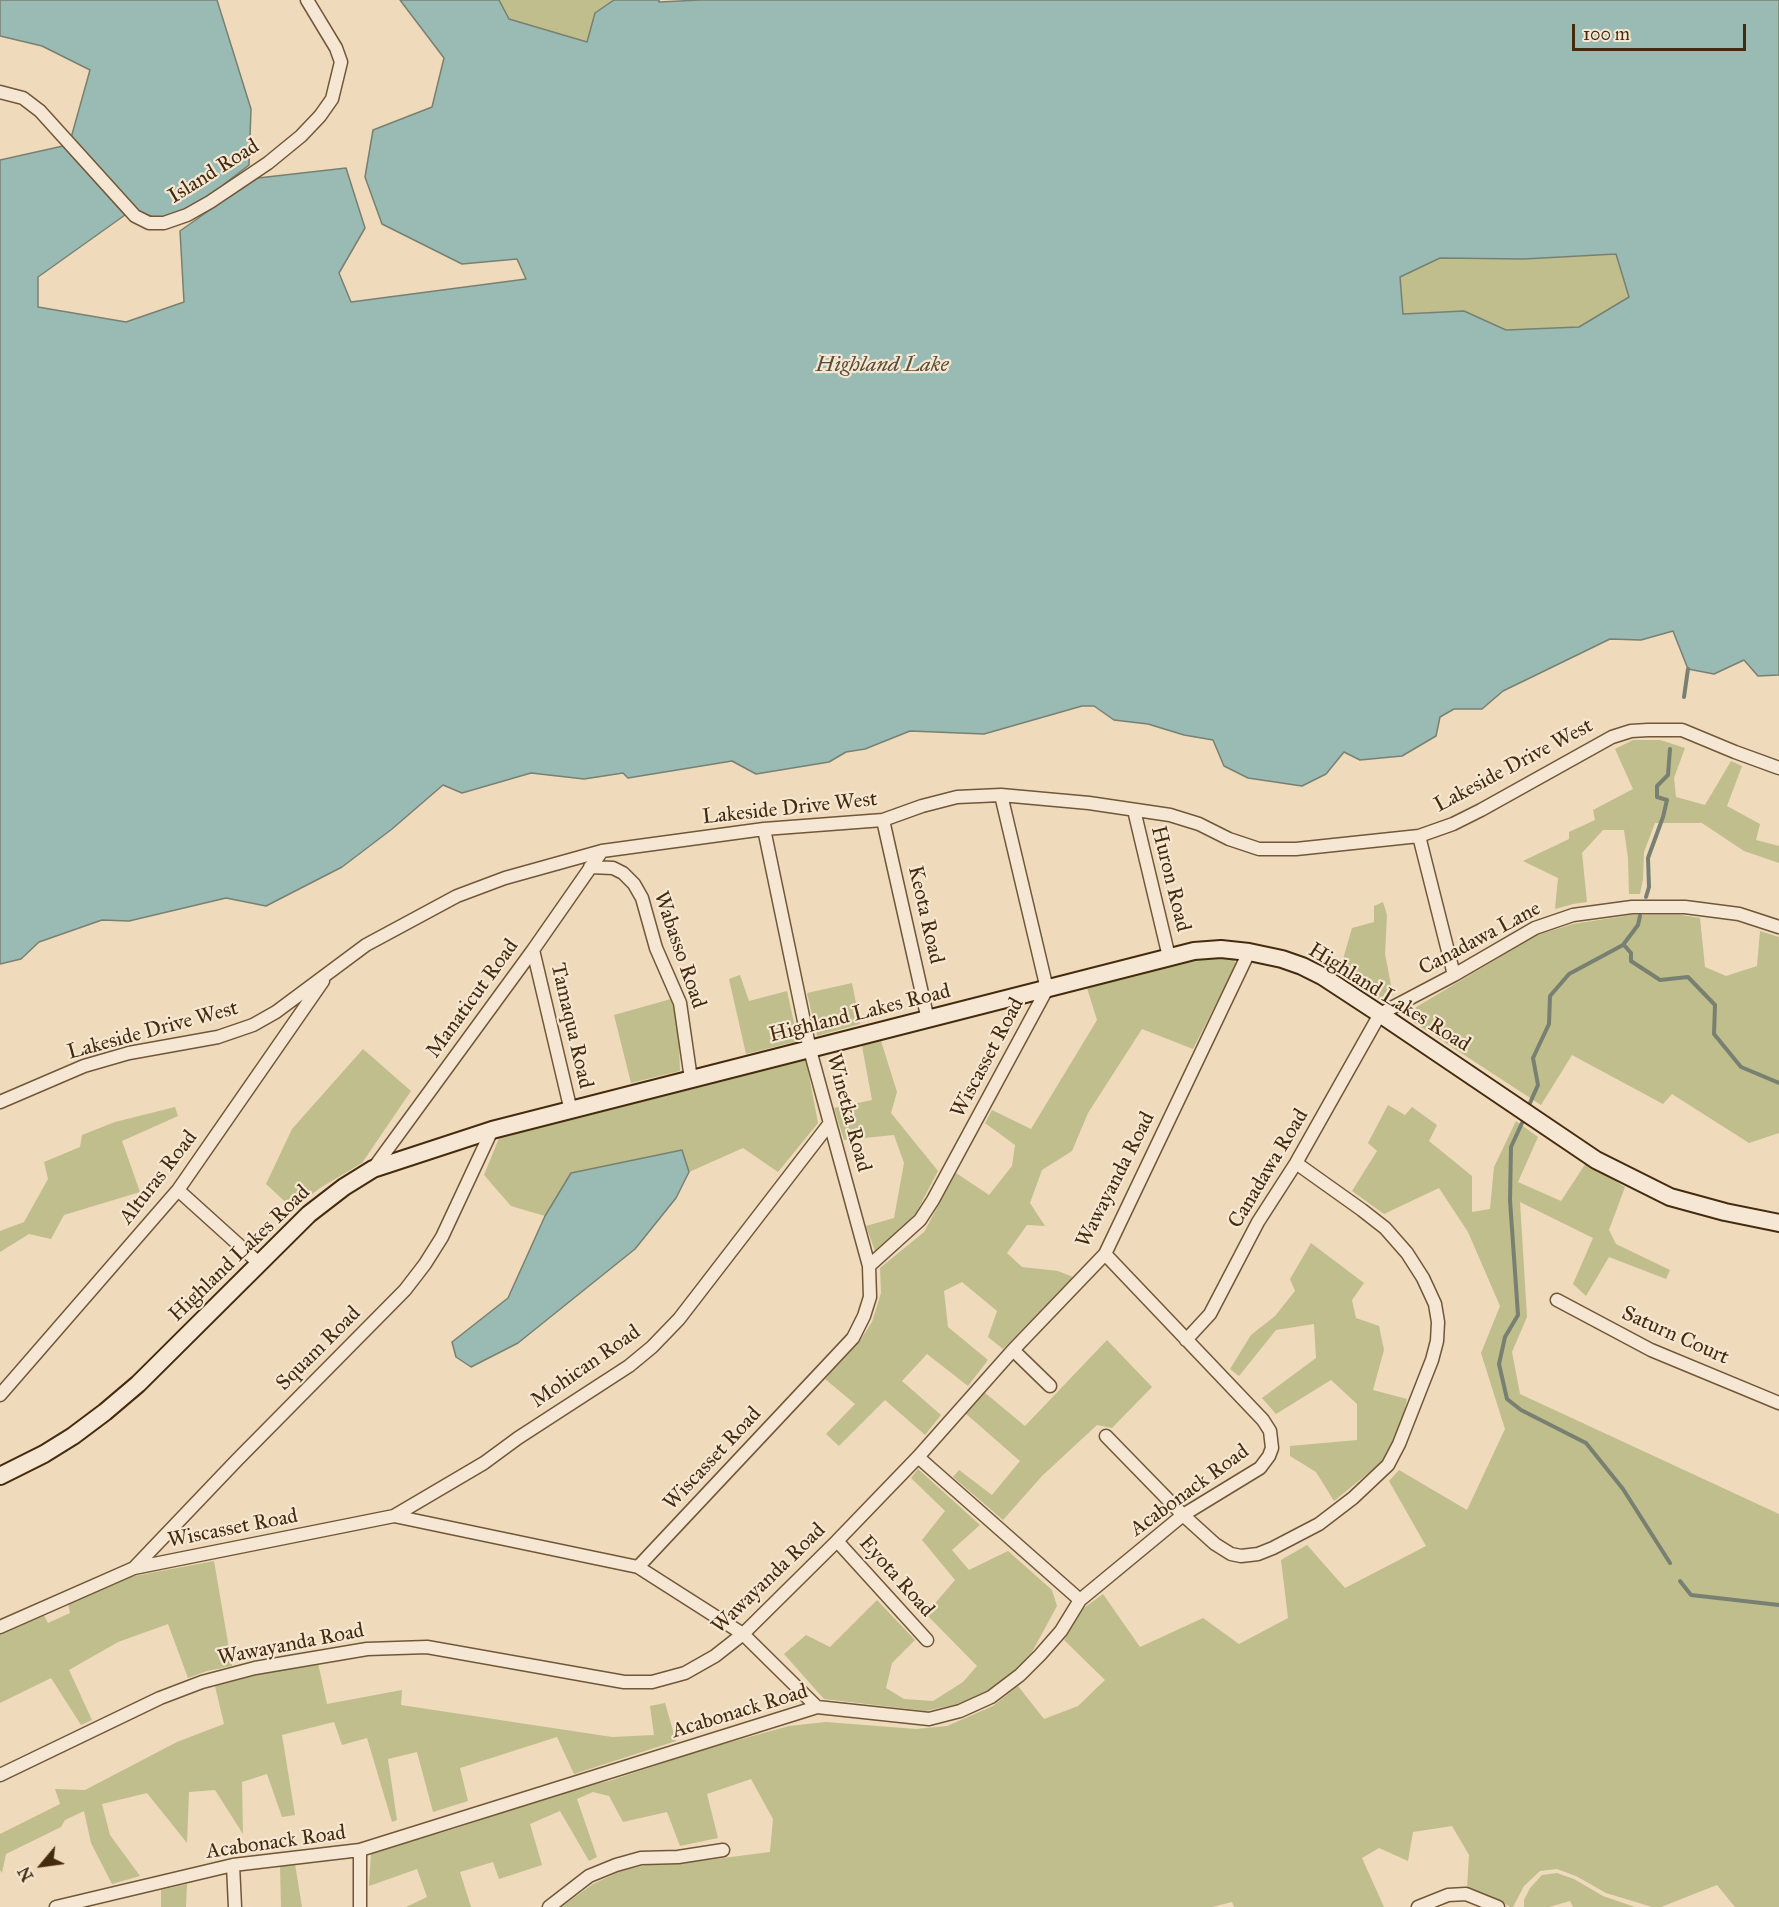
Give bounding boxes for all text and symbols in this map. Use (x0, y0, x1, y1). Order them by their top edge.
scale bar (1575, 12, 1749, 50)
text: 100 m (1583, 23, 1630, 45)
street label: Island Road (164, 134, 264, 210)
water label: Highland Lake (815, 353, 949, 379)
street label: Lakeside Drive West (1430, 714, 1598, 818)
street label: Lakeside Drive West (701, 787, 879, 831)
street label: Huron Road (1145, 823, 1195, 935)
street label: Keota Road (902, 864, 948, 966)
street label: Wabasso Road (647, 888, 711, 1012)
street label: Canadawa Lane (1415, 896, 1545, 982)
street label: Manaticut Road (421, 935, 525, 1063)
street label: Highland Lakes Road (1303, 938, 1475, 1058)
street label: Tamaqua Road (544, 961, 598, 1091)
street label: Highland Lakes Road (767, 979, 953, 1049)
street label: Wiscasset Road (946, 994, 1030, 1122)
street label: Lakeside Drive West (65, 996, 241, 1066)
street label: Winetka Road (820, 1051, 876, 1175)
street label: Canadawa Road (1224, 1105, 1314, 1233)
street label: Wawayanda Road (1071, 1108, 1161, 1252)
street label: Alturas Road (115, 1126, 203, 1230)
street label: Highland Lakes Road (164, 1180, 316, 1328)
street label: Saturn Court (1617, 1301, 1733, 1371)
street label: Squam Road (272, 1302, 366, 1396)
street label: Mohican Road (526, 1320, 646, 1414)
street label: Wiscasset Road (659, 1402, 767, 1516)
street label: Acabonack Road (1126, 1439, 1254, 1543)
street label: Wiscasset Road (166, 1504, 300, 1554)
street label: Wawayanda Road (707, 1518, 831, 1640)
street label: Eyota Road (853, 1531, 939, 1623)
street label: Wawayanda Road (216, 1618, 366, 1672)
street label: Acabonack Road (669, 1679, 811, 1745)
street label: Acabonack Road (205, 1821, 347, 1865)
north arrow (12, 1835, 72, 1895)
text: N (14, 1863, 37, 1885)

